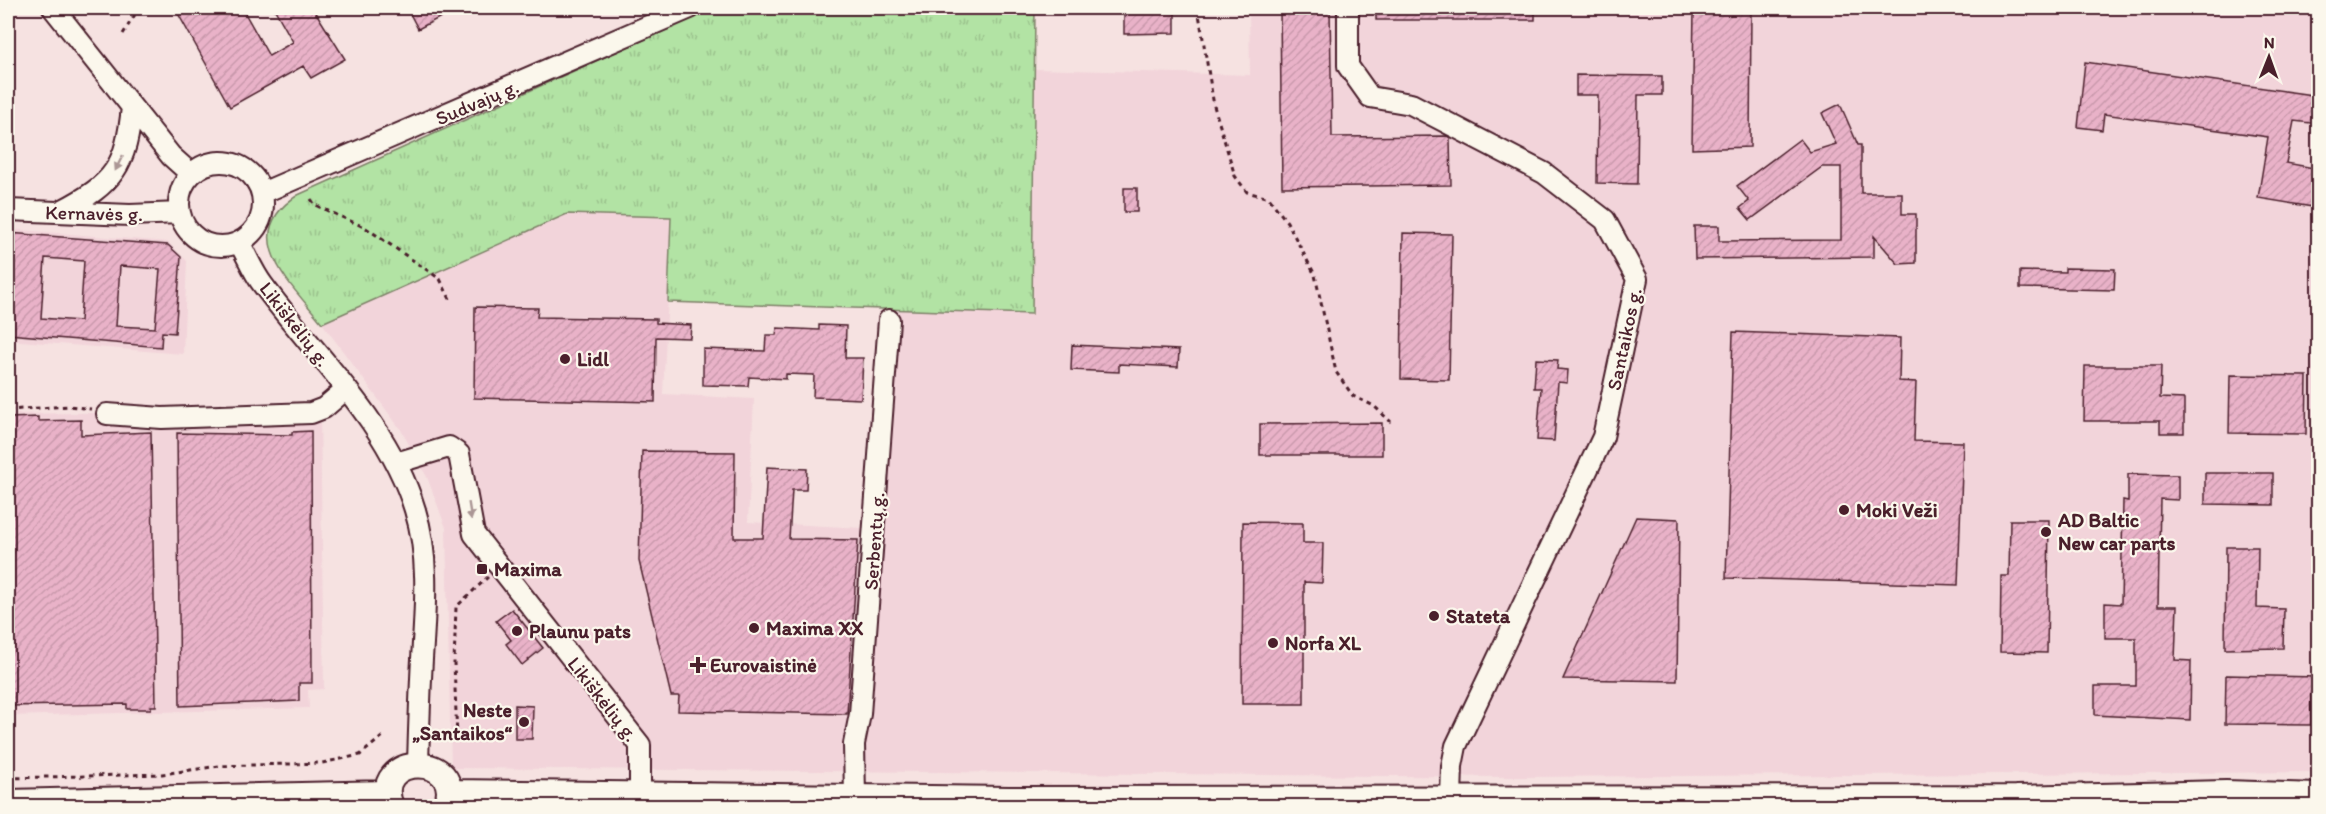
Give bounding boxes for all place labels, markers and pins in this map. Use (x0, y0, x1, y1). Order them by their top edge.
place label: Lidl (577, 347, 609, 371)
marker: Lidl (558, 352, 572, 366)
place label: Moki Veži (1856, 498, 1938, 522)
marker: Moki Veži (1837, 503, 1851, 517)
place label: AD Baltic New car parts (2057, 508, 2176, 556)
marker: AD Baltic New car parts (2039, 525, 2053, 539)
place label: Maxima (494, 557, 562, 581)
marker: Maxima (475, 562, 489, 576)
place label: Stateta (1446, 604, 1511, 628)
marker: Stateta (1427, 609, 1441, 623)
place label: Maxima XX (766, 616, 864, 640)
place label: Plaunu pats (529, 619, 631, 644)
marker: Maxima XX (747, 621, 761, 635)
marker: Plaunu pats (510, 624, 524, 638)
place label: Norfa XL (1285, 631, 1362, 655)
marker: Norfa XL (1266, 636, 1280, 650)
place label: Eurovaistinė (710, 653, 817, 677)
marker: Eurovaistinė (691, 658, 705, 672)
place label: Neste „Santaikos“ (412, 698, 513, 745)
marker: Neste „Santaikos“ (517, 715, 531, 729)

